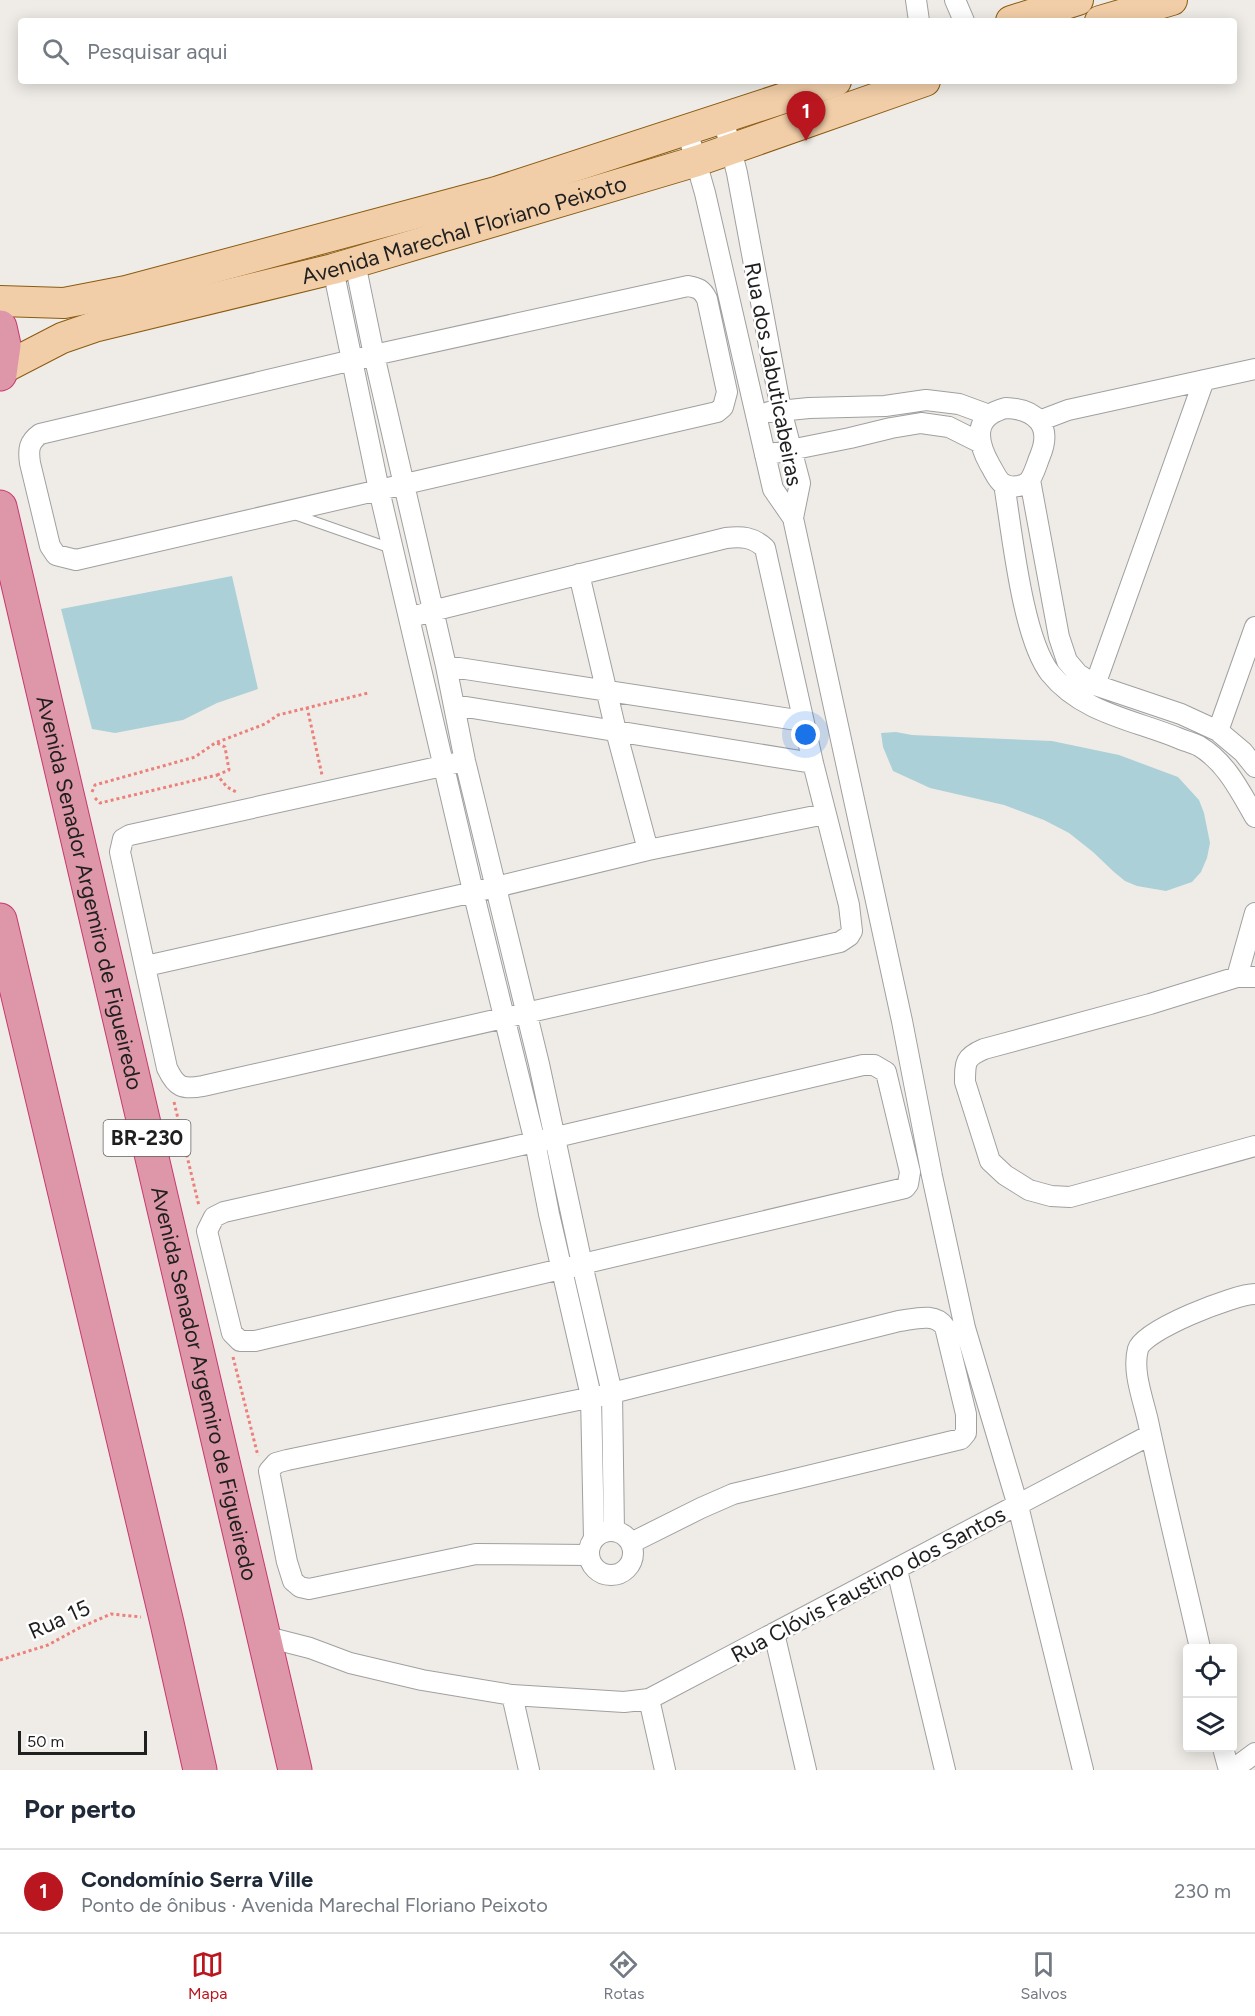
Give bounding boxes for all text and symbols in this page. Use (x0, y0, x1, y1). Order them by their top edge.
search box (18, 18, 1237, 84)
icon: search (39, 35, 72, 68)
text: Pesquisar aqui (87, 38, 228, 65)
pin: 1 (786, 92, 826, 141)
street label: Avenida Marechal Floriano Peixoto (299, 170, 630, 290)
street label: Rua dos Jabuticabeiras (739, 260, 808, 488)
street label: Avenida Senador Argemiro de Figueiredo (30, 693, 149, 1093)
your location (791, 720, 820, 749)
road number: BR-230 (104, 1120, 190, 1156)
street label: Avenida Senador Argemiro de Figueiredo (145, 1184, 263, 1583)
street label: Rua Clóvis Faustino dos Santos (726, 1500, 1010, 1668)
street label: Rua 15 (24, 1594, 94, 1645)
map controls (1183, 1644, 1237, 1752)
button: locate (1183, 1644, 1237, 1698)
button: layers (1183, 1698, 1237, 1752)
scale bar (18, 1728, 147, 1756)
text: 50 m (27, 1732, 64, 1751)
text: Por perto (24, 1793, 136, 1825)
text: Condomínio Serra Ville (81, 1866, 313, 1893)
text: 1 (39, 1879, 48, 1903)
text: 230 m (1174, 1879, 1231, 1903)
text: Ponto de ônibus · Avenida Marechal Floriano Peixoto (81, 1893, 548, 1917)
tab: Mapa (188, 1948, 227, 2003)
tab: Rotas (604, 1948, 644, 2003)
tab: Salvos (1021, 1948, 1067, 2003)

